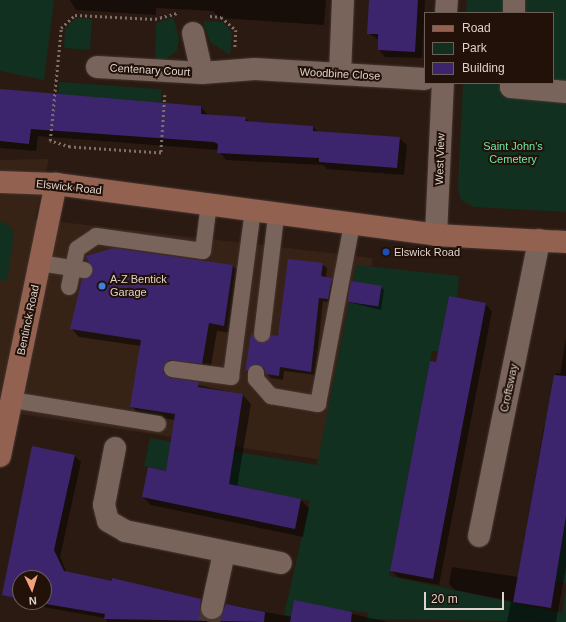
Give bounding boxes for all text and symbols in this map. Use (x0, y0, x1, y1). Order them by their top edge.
legend (424, 12, 554, 84)
text: Road (462, 21, 491, 35)
text: Park (462, 41, 487, 55)
street label: Centenary Court (109, 61, 191, 79)
text: Building (462, 61, 505, 75)
street label: Woodbine Close (299, 65, 381, 83)
street label: West View (433, 133, 447, 185)
park label: Saint John's Cemetery (483, 140, 543, 166)
street label: Elswick Road (35, 177, 103, 197)
place label: Elswick Road (394, 245, 460, 259)
marker: Elswick Road (381, 247, 391, 257)
place label: A-Z Bentick Garage (110, 273, 167, 299)
marker: A-Z Bentick Garage (97, 281, 107, 291)
street label: Bentinck Road (14, 284, 42, 356)
street label: Croftsway (497, 363, 521, 413)
north arrow (12, 570, 52, 610)
scale bar (426, 584, 506, 610)
text: 20 m (431, 592, 458, 606)
text: N (28, 595, 37, 607)

